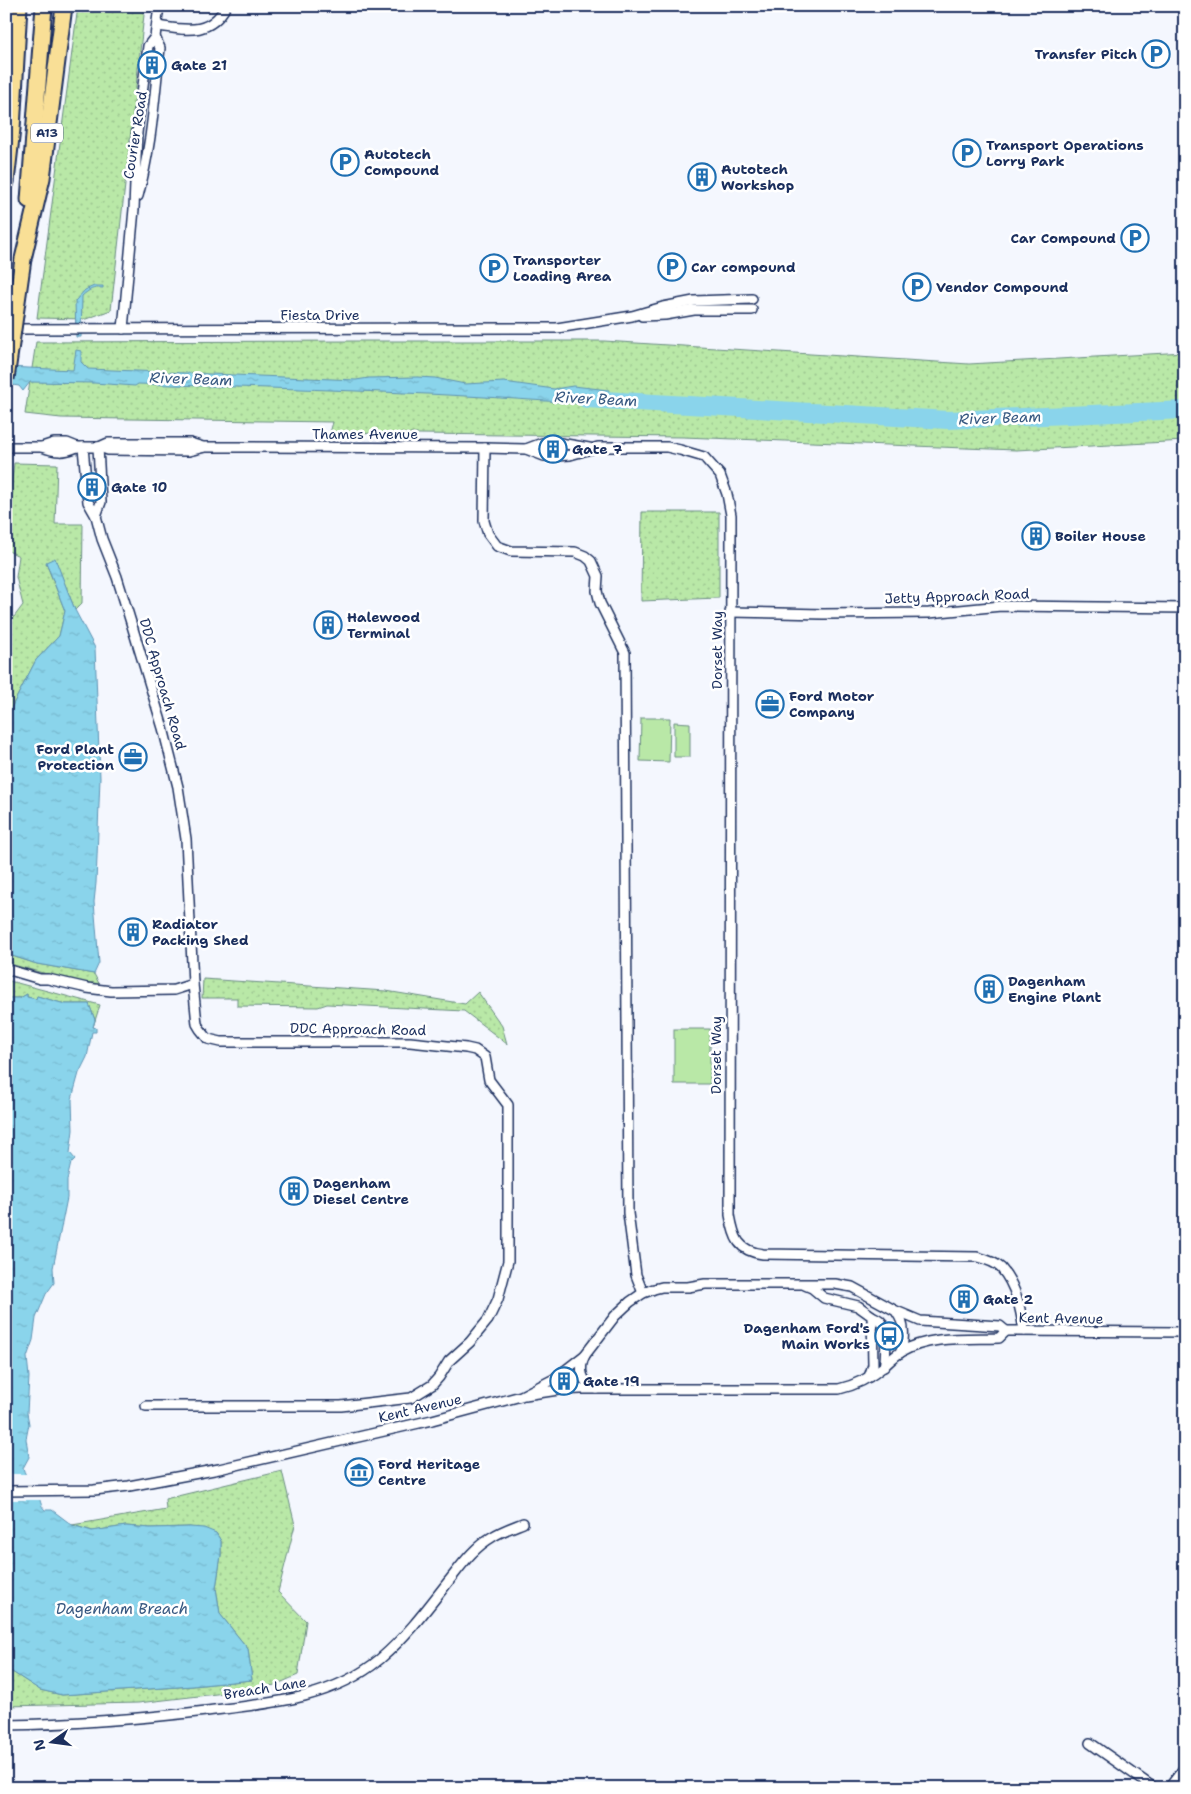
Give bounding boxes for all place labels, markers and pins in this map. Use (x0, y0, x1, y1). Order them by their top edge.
parking icon: Transfer Pitch (1141, 39, 1171, 69)
place label: Transfer Pitch (1034, 45, 1137, 63)
building icon: Gate 21 (137, 50, 167, 80)
place label: Gate 21 (171, 56, 227, 74)
place label: Transport Operations Lorry Park (986, 136, 1144, 170)
parking icon: Transport Operations Lorry Park (952, 138, 982, 168)
place label: Autotech Compound (364, 145, 440, 179)
parking icon: Autotech Compound (330, 147, 360, 177)
place label: Autotech Workshop (721, 160, 794, 194)
building icon: Autotech Workshop (687, 162, 717, 192)
parking icon: Car Compound (1120, 223, 1150, 253)
place label: Car Compound (1010, 229, 1116, 247)
place label: Transporter Loading Area (513, 251, 612, 285)
parking icon: Car compound (657, 252, 687, 282)
parking icon: Transporter Loading Area (479, 253, 509, 283)
place label: Car compound (691, 258, 796, 276)
parking icon: Vendor Compound (902, 272, 932, 302)
place label: Vendor Compound (936, 278, 1069, 296)
building icon: Gate 7 (538, 434, 568, 464)
place label: Gate 7 (572, 440, 623, 458)
building icon: Gate 10 (77, 472, 107, 502)
place label: Gate 10 (111, 478, 168, 496)
building icon: Boiler House (1021, 521, 1051, 551)
place label: Boiler House (1055, 527, 1146, 545)
place label: Halewood Terminal (347, 608, 421, 642)
building icon: Halewood Terminal (313, 610, 343, 640)
place label: Ford Motor Company (789, 687, 875, 721)
office icon: Ford Motor Company (755, 689, 785, 719)
place label: Ford Plant Protection (36, 740, 114, 774)
office icon: Ford Plant Protection (118, 742, 148, 772)
place label: Radiator Packing Shed (152, 915, 249, 949)
building icon: Radiator Packing Shed (118, 917, 148, 947)
place label: Dagenham Engine Plant (1008, 972, 1101, 1006)
building icon: Dagenham Engine Plant (974, 974, 1004, 1004)
place label: Dagenham Diesel Centre (313, 1174, 409, 1208)
building icon: Dagenham Diesel Centre (279, 1176, 309, 1206)
building icon: Gate 2 (949, 1284, 979, 1314)
place label: Gate 2 (983, 1290, 1034, 1308)
place label: Dagenham Ford's Main Works (744, 1319, 870, 1353)
bus stop icon: Dagenham Ford's Main Works (874, 1321, 904, 1351)
building icon: Gate 19 (549, 1366, 579, 1396)
place label: Gate 19 (583, 1372, 640, 1390)
place label: Ford Heritage Centre (378, 1455, 480, 1489)
museum icon: Ford Heritage Centre (344, 1457, 374, 1487)

